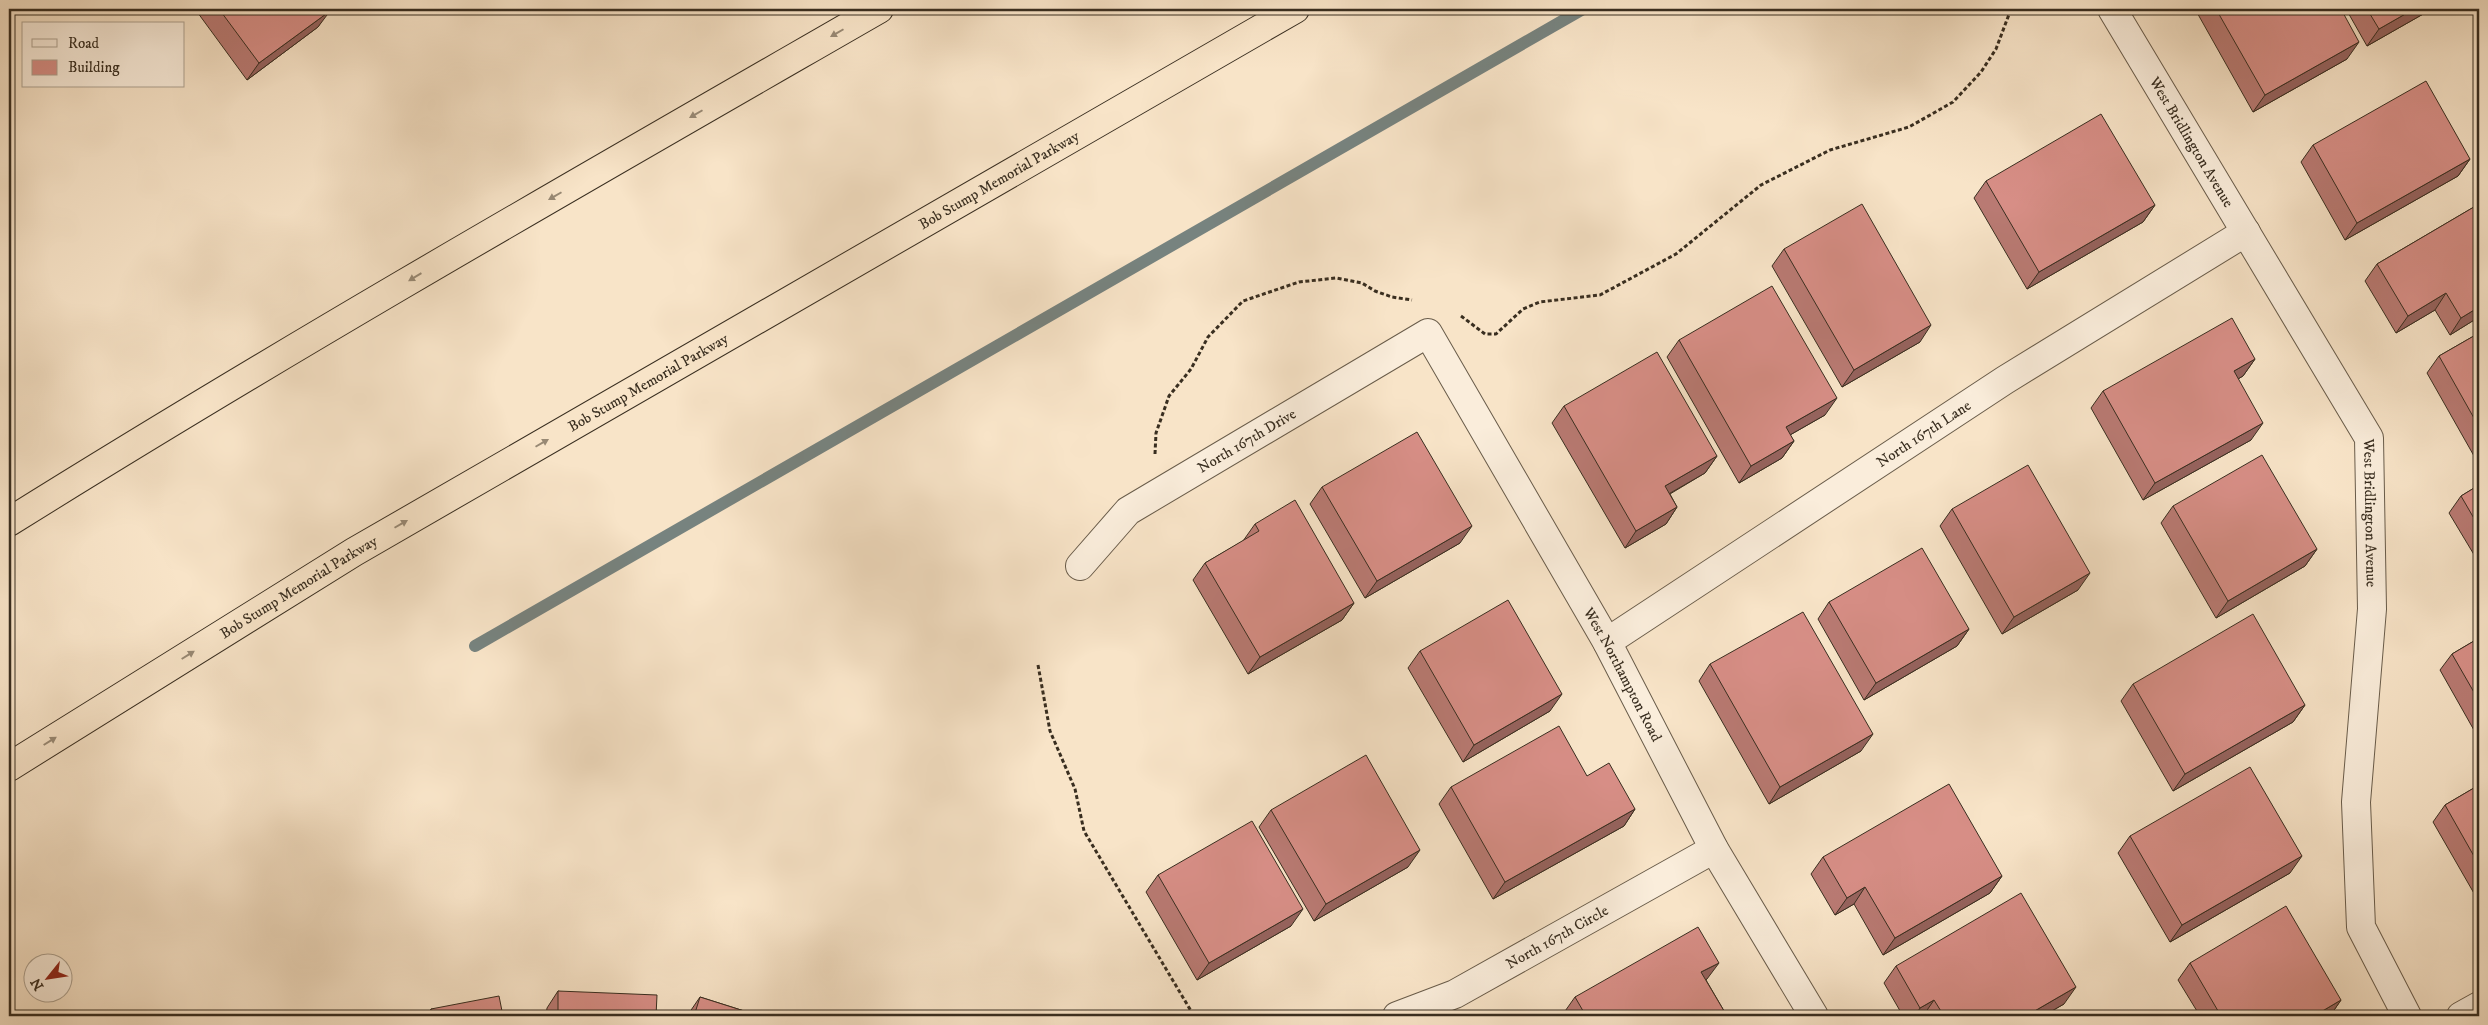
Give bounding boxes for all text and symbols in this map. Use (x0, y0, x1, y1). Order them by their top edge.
legend (22, 22, 185, 88)
one-way arrow (829, 29, 844, 37)
text: Road (68, 34, 100, 53)
text: Building (68, 58, 120, 77)
street label: West Bridlington Avenue (2144, 73, 2238, 211)
one-way arrow (689, 110, 702, 119)
street label: Bob Stump Memorial Parkway (916, 126, 1083, 234)
one-way arrow (549, 191, 562, 200)
one-way arrow (408, 273, 421, 282)
street label: Bob Stump Memorial Parkway (565, 329, 733, 436)
street label: North 167th Lane (1873, 396, 1975, 472)
street label: North 167th Drive (1194, 404, 1300, 478)
street label: West Bridlington Avenue (2359, 437, 2381, 587)
one-way arrow (535, 439, 549, 448)
one-way arrow (395, 520, 408, 529)
street label: Bob Stump Memorial Parkway (216, 531, 382, 643)
street label: West Northampton Road (1579, 603, 1666, 745)
one-way arrow (182, 650, 195, 660)
one-way arrow (44, 736, 57, 745)
street label: North 167th Circle (1503, 901, 1612, 974)
north arrow (22, 952, 72, 1002)
text: N (27, 974, 48, 993)

